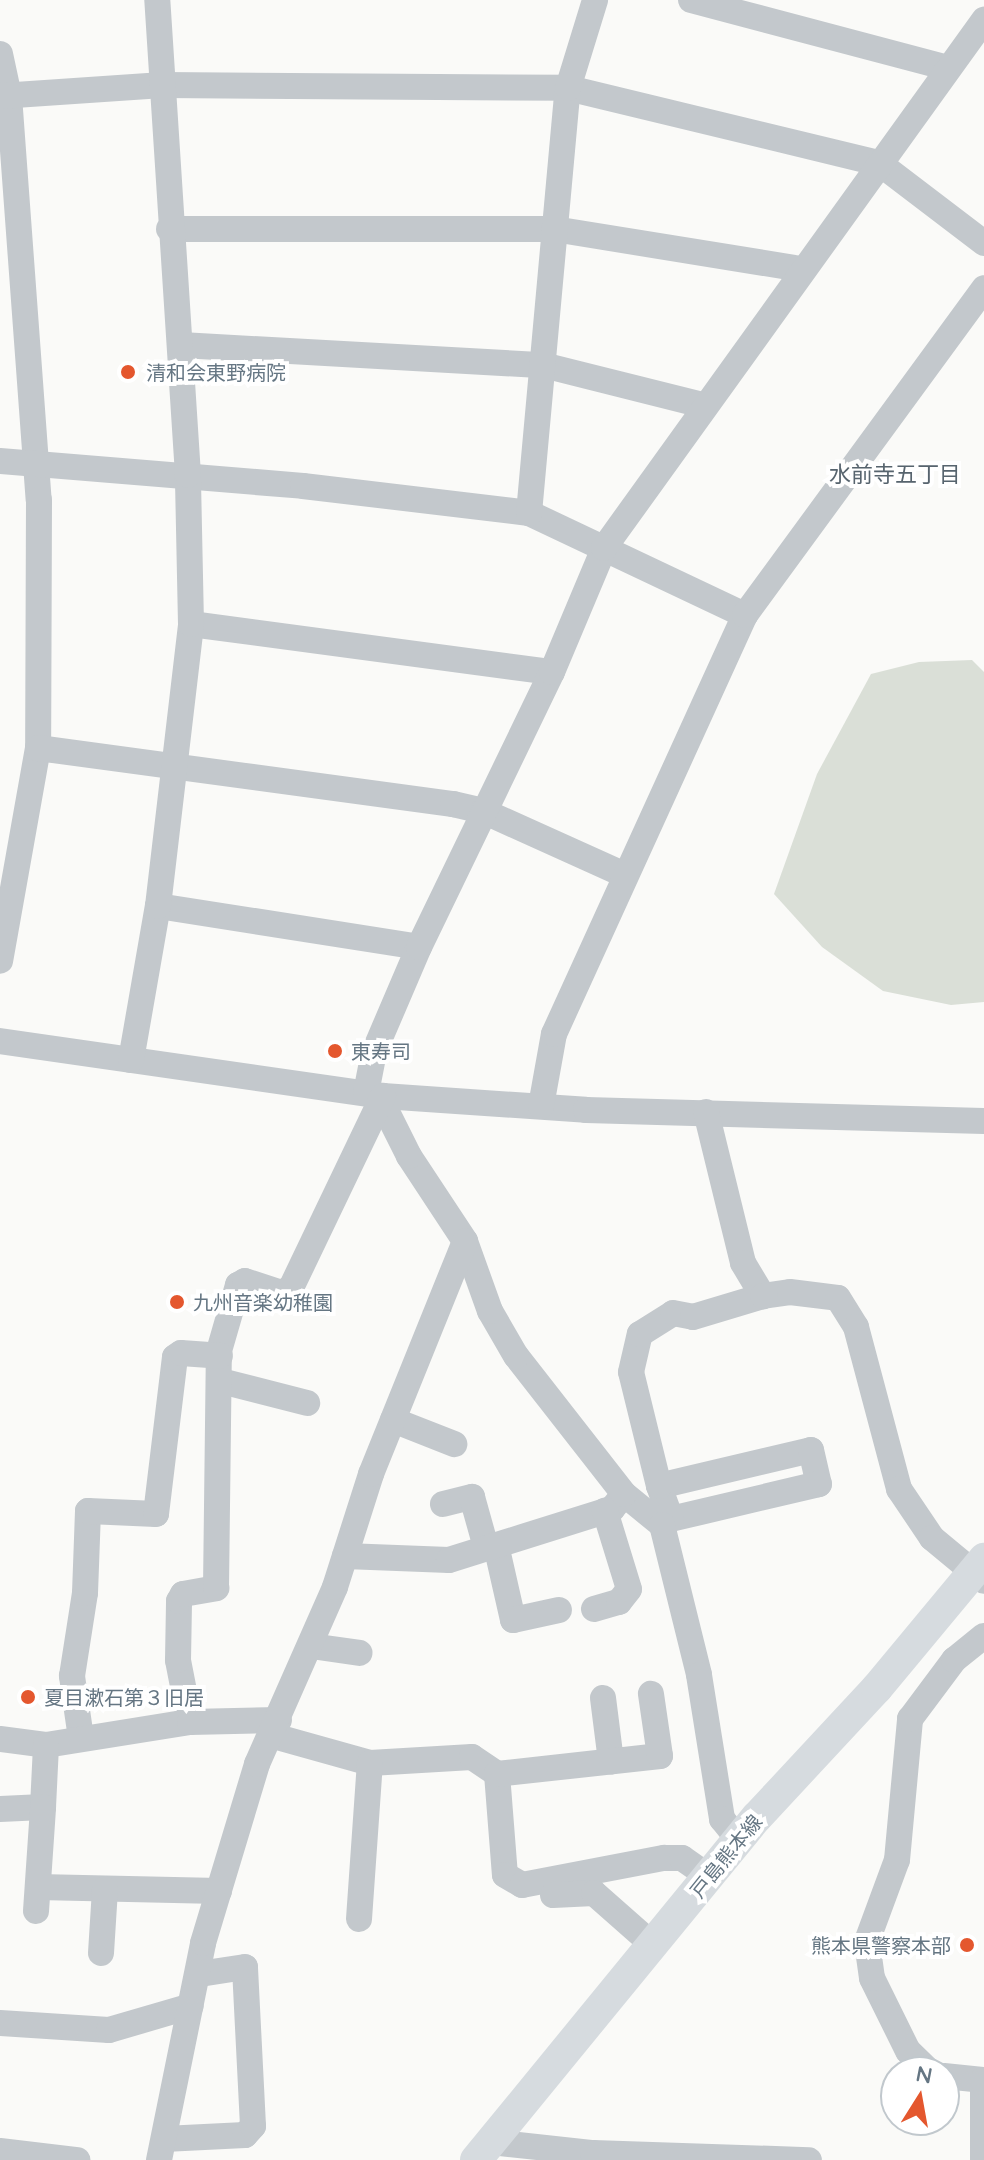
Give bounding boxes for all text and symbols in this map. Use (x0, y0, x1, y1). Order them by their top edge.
place label: 清和会東野病院 (146, 360, 286, 384)
marker: 清和会東野病院 (117, 361, 139, 383)
district label: 水前寺五丁目 (829, 462, 961, 488)
place label: 東寿司 (351, 1039, 411, 1063)
marker: 東寿司 (326, 1042, 344, 1060)
place label: 九州音楽幼稚園 (193, 1290, 333, 1314)
marker: 九州音楽幼稚園 (168, 1293, 186, 1311)
place label: 夏目漱石第３旧居 (44, 1685, 204, 1709)
marker: 夏目漱石第３旧居 (19, 1688, 37, 1706)
street label: 戸島熊本線 (685, 1810, 767, 1902)
place label: 熊本県警察本部 (811, 1933, 951, 1957)
marker: 熊本県警察本部 (958, 1936, 976, 1954)
north arrow (880, 2056, 960, 2136)
text: N (914, 2059, 935, 2090)

